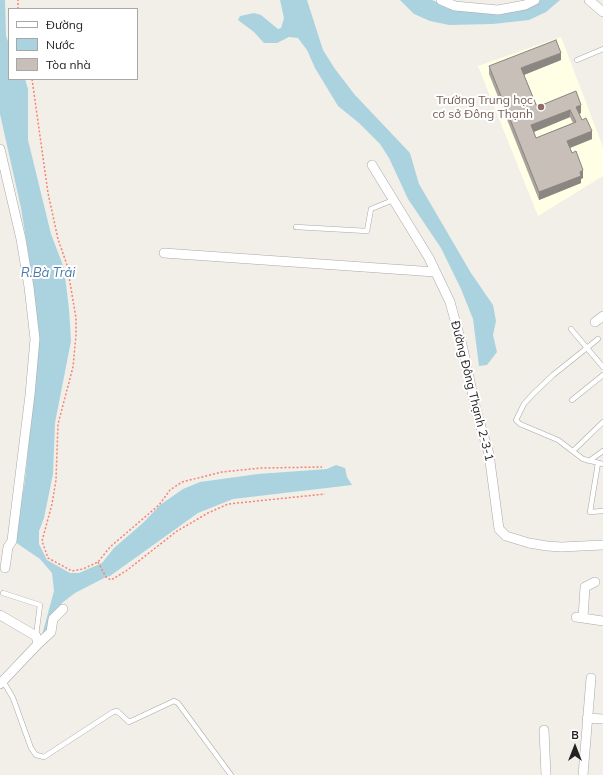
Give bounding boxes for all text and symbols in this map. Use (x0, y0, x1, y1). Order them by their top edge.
legend (8, 8, 138, 80)
text: Đường (46, 17, 83, 32)
text: Nước (46, 37, 75, 52)
text: Tòa nhà (46, 57, 91, 72)
place label: Trường Trung học cơ sở Đông Thạnh (433, 93, 533, 121)
marker: Trường Trung học cơ sở Đông Thạnh (536, 102, 546, 112)
water label: R.Bà Trải (21, 265, 75, 281)
street label: Đường Đông Thạnh 2-3-1 (448, 319, 496, 463)
north arrow (555, 727, 595, 767)
text: B (571, 728, 579, 742)

